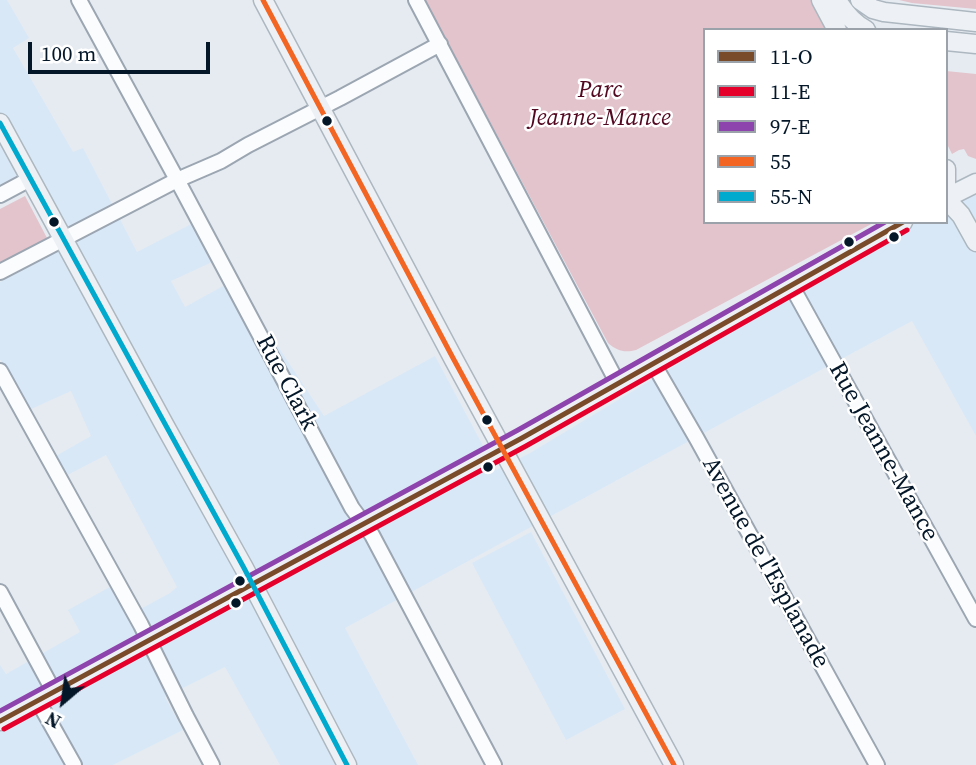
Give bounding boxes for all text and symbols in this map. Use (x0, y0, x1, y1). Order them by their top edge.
scale bar (32, 28, 214, 72)
legend (703, 28, 948, 224)
text: 100 m (41, 39, 96, 68)
text: 11-O (770, 42, 813, 71)
park label: Parc Jeanne-Mance (529, 77, 671, 133)
text: 11-E (770, 77, 810, 106)
text: 97-E (770, 112, 810, 141)
unlabelled marker (320, 114, 334, 128)
text: 55 (770, 147, 791, 176)
text: 55-N (770, 182, 813, 211)
unlabelled marker (47, 215, 61, 229)
unlabelled marker (887, 230, 901, 244)
unlabelled marker (842, 235, 856, 249)
street label: Rue Clark (249, 330, 323, 436)
street label: Rue Jeanne-Mance (822, 358, 944, 546)
unlabelled marker (480, 413, 494, 427)
street label: Avenue de l'Esplanade (695, 452, 835, 674)
unlabelled marker (481, 460, 495, 474)
unlabelled marker (233, 574, 247, 588)
unlabelled marker (229, 596, 243, 610)
north arrow (28, 667, 98, 737)
text: N (40, 706, 65, 735)

